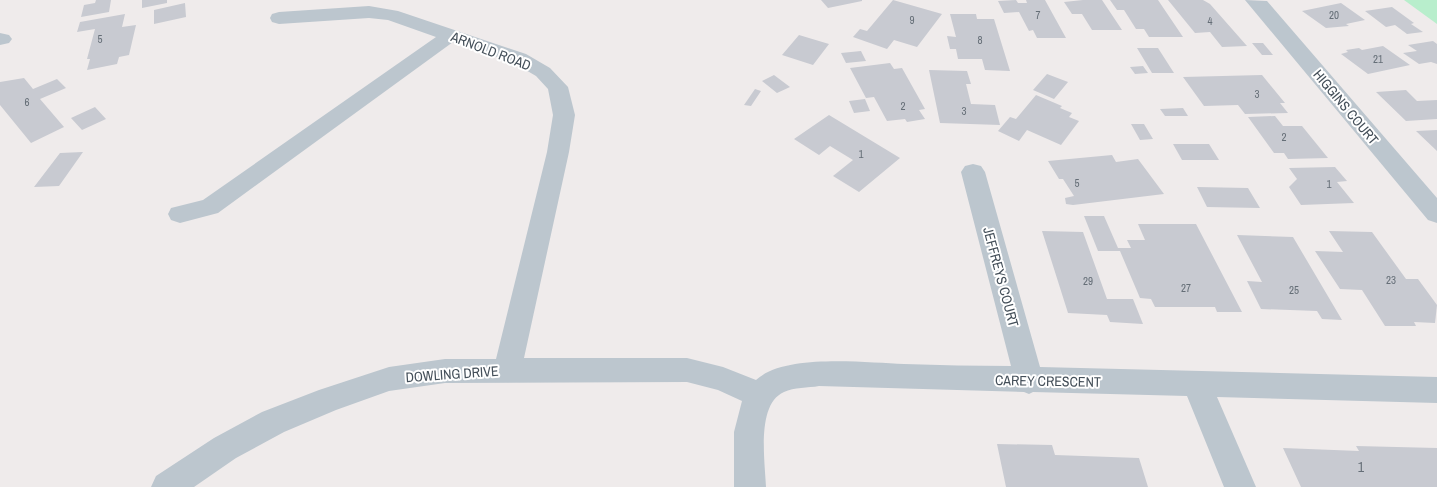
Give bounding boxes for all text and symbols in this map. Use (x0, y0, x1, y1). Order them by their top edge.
house number: 7 (1035, 8, 1041, 22)
house number: 20 (1329, 8, 1339, 22)
house number: 9 (909, 13, 915, 27)
house number: 4 (1207, 14, 1213, 28)
street label: ARNOLD ROAD (448, 27, 534, 74)
house number: 5 (97, 32, 103, 46)
house number: 8 (977, 33, 983, 47)
house number: 21 (1373, 52, 1383, 66)
street label: HIGGINS COURT (1309, 66, 1383, 148)
house number: 3 (1254, 87, 1260, 101)
house number: 6 (24, 95, 30, 109)
house number: 2 (900, 99, 906, 113)
house number: 3 (961, 104, 967, 118)
house number: 2 (1281, 130, 1287, 144)
house number: 1 (858, 147, 864, 161)
house number: 5 (1074, 176, 1080, 190)
house number: 1 (1326, 177, 1332, 191)
street label: JEFFREYS COURT (979, 225, 1023, 329)
house number: 23 (1386, 273, 1396, 287)
house number: 29 (1083, 274, 1093, 288)
house number: 27 (1181, 281, 1191, 295)
house number: 25 (1289, 283, 1299, 297)
street label: DOWLING DRIVE (405, 362, 499, 386)
street label: CAREY CRESCENT (995, 371, 1101, 391)
house number: 1 (1358, 458, 1365, 476)

